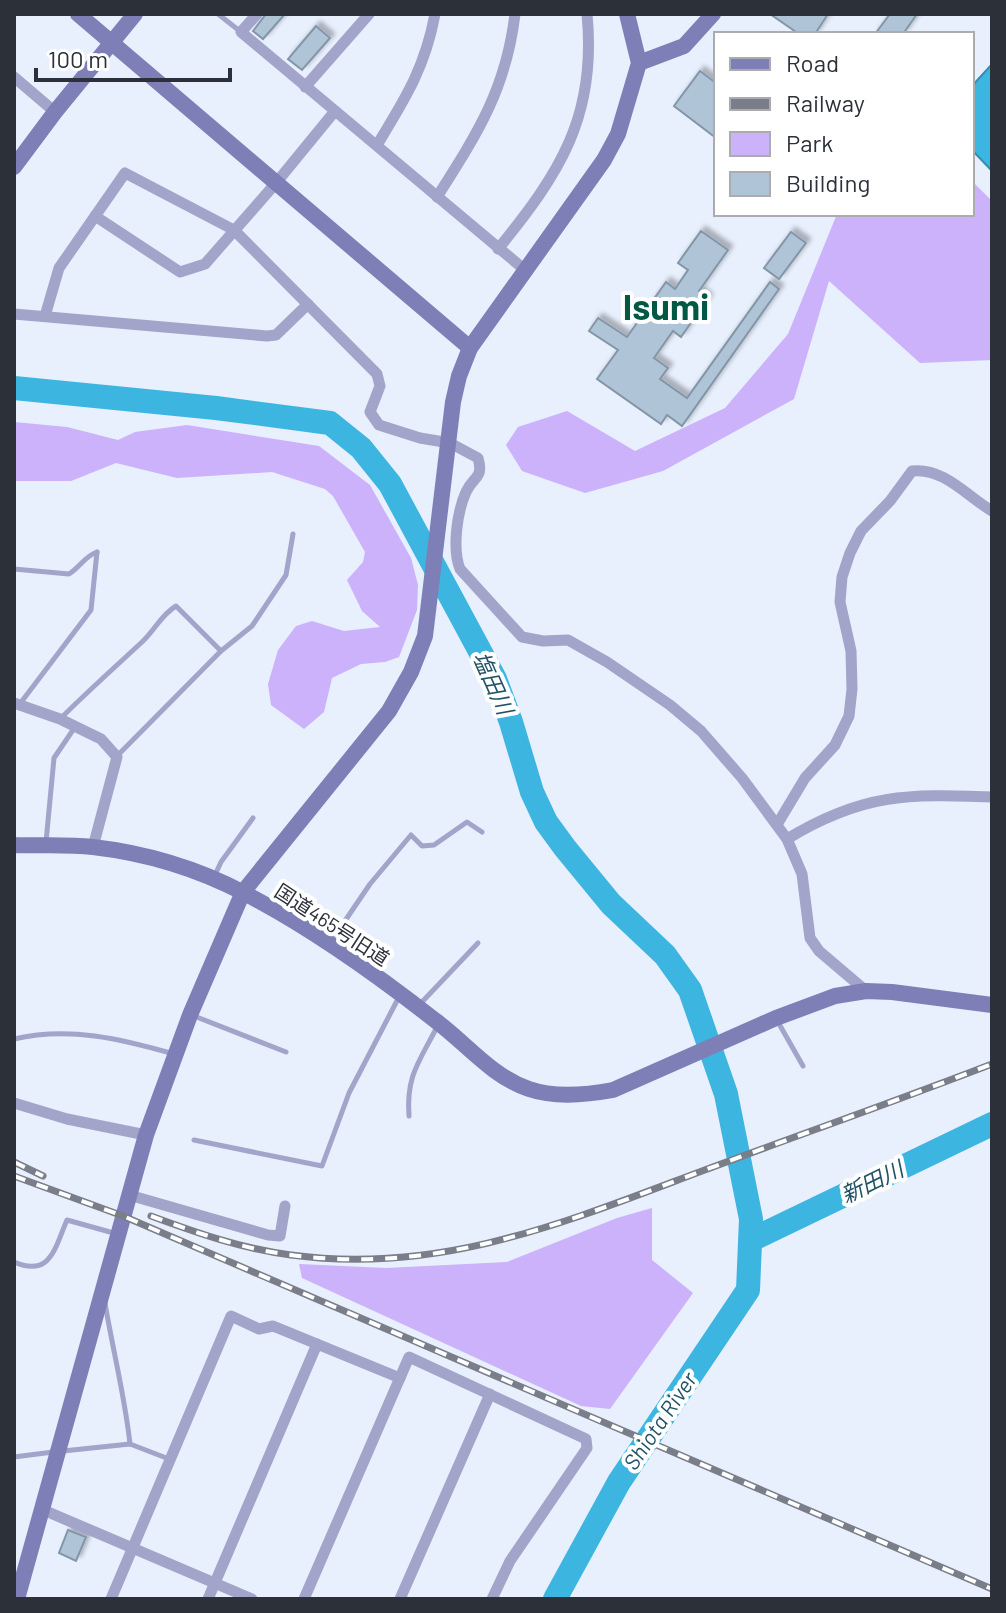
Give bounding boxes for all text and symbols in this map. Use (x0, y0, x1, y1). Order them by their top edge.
scale bar (36, 32, 230, 82)
legend (714, 32, 974, 216)
text: 100 m (48, 44, 108, 73)
text: Road (786, 48, 839, 77)
text: Railway (786, 88, 865, 117)
text: Park (786, 128, 833, 157)
text: Building (786, 168, 870, 197)
district label: Isumi (623, 284, 709, 327)
water label: 塩田川 (469, 647, 520, 720)
street label: 国道465号旧道 (271, 878, 394, 970)
water label: 新田川 (836, 1154, 909, 1207)
water label: Shiota River (617, 1366, 702, 1474)

